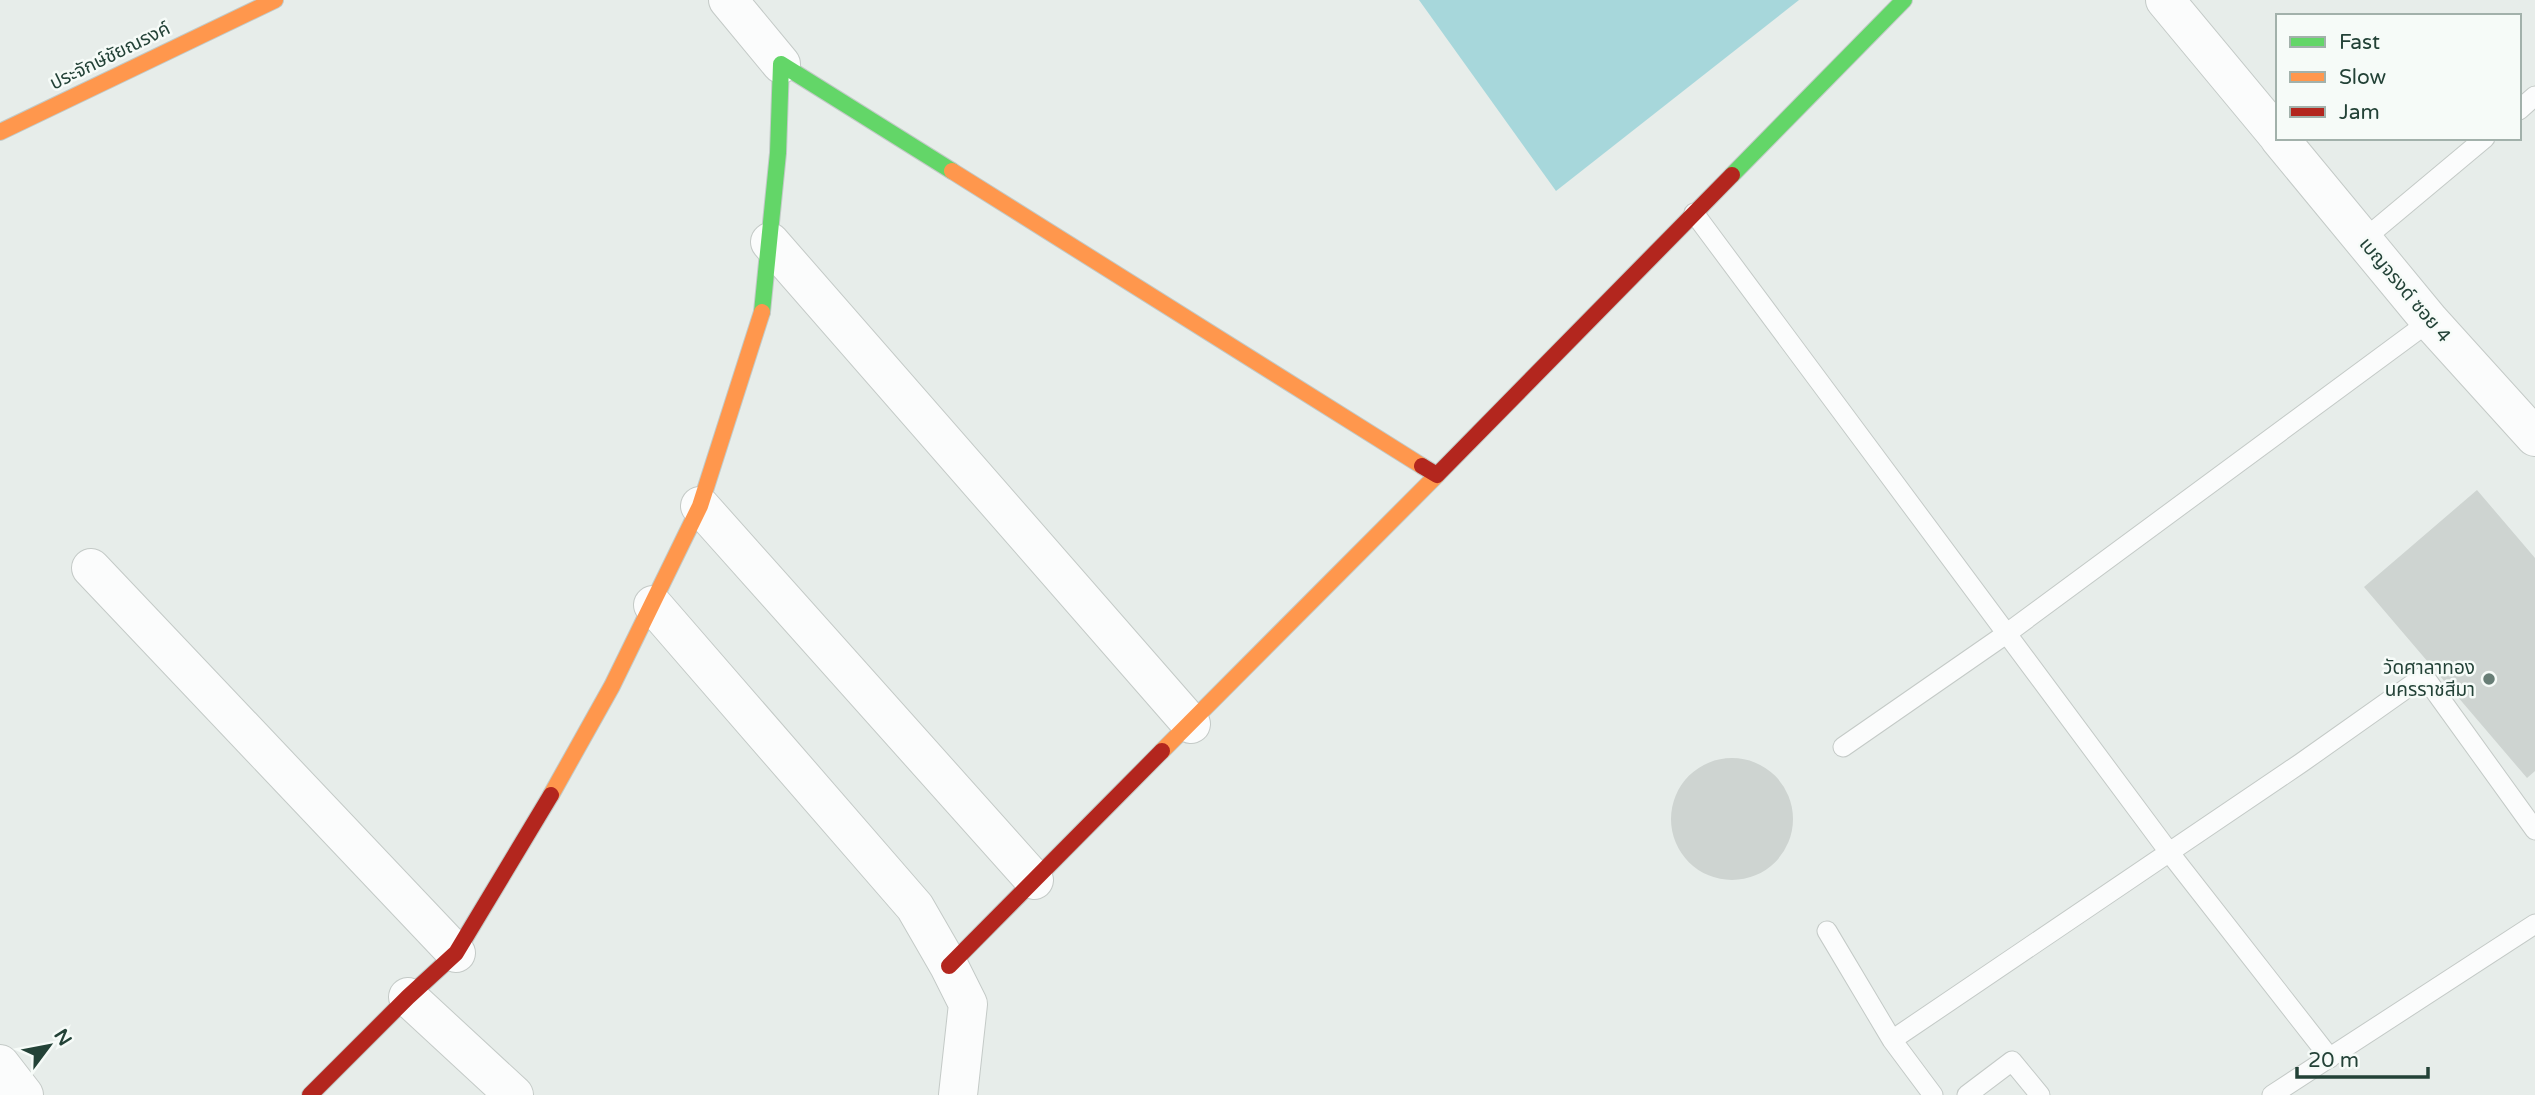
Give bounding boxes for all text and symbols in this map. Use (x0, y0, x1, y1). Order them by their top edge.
legend (2276, 14, 2521, 140)
street label: ประจักษ์ชัยณรงค์ (46, 17, 174, 95)
text: Fast (2339, 30, 2380, 55)
text: Slow (2339, 65, 2387, 90)
text: Jam (2339, 100, 2380, 125)
street label: เบญจรงด์ ซอย 4 (2355, 233, 2455, 347)
place label: วัดศาลาทอง นครราชสีมา (2383, 657, 2475, 701)
marker: วัดศาลาทอง นครราชสีมา (2481, 671, 2497, 687)
north arrow (14, 1011, 84, 1081)
text: N (49, 1025, 76, 1050)
scale bar (2297, 1036, 2428, 1080)
text: 20 m (2308, 1048, 2359, 1073)

